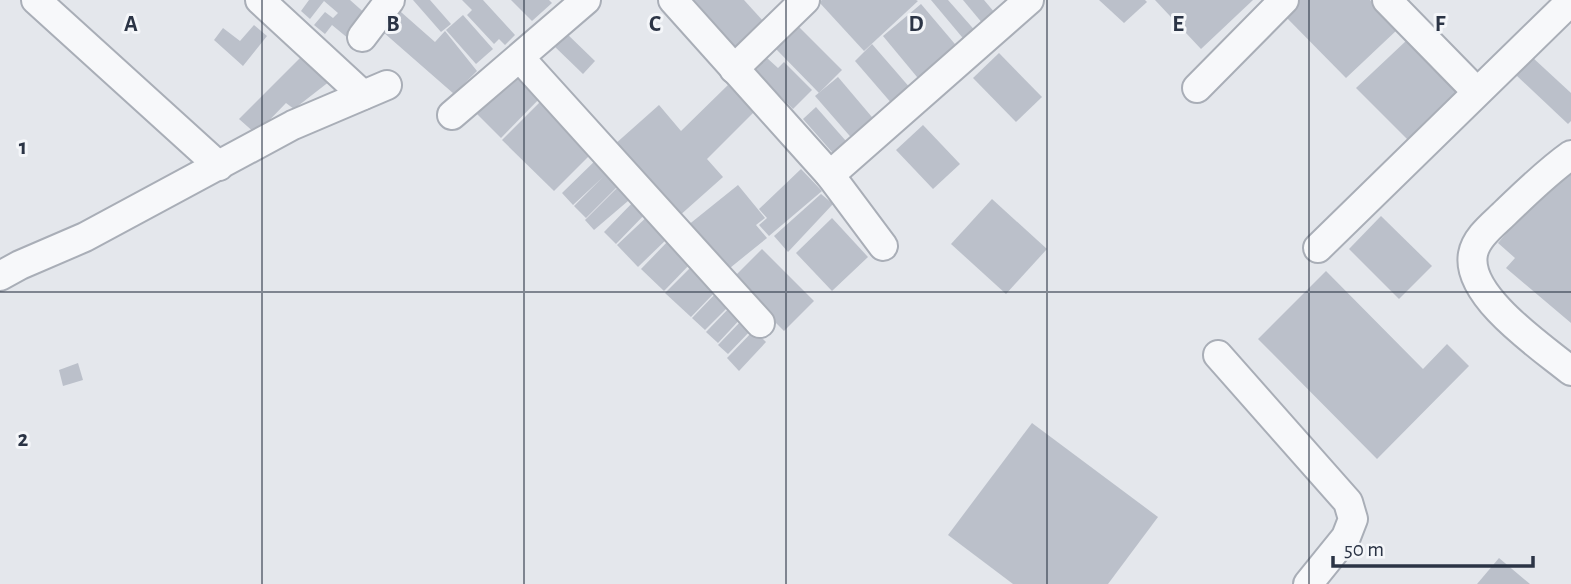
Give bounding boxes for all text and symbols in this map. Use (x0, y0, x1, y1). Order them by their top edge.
text: A (124, 13, 138, 36)
text: B (386, 13, 400, 36)
text: C (649, 13, 661, 36)
text: D (908, 13, 924, 36)
text: E (1172, 13, 1184, 36)
text: F (1435, 13, 1446, 36)
text: 1 (19, 136, 27, 159)
text: 2 (18, 428, 29, 451)
scale bar (1333, 524, 1532, 568)
text: 50 m (1344, 539, 1384, 560)

